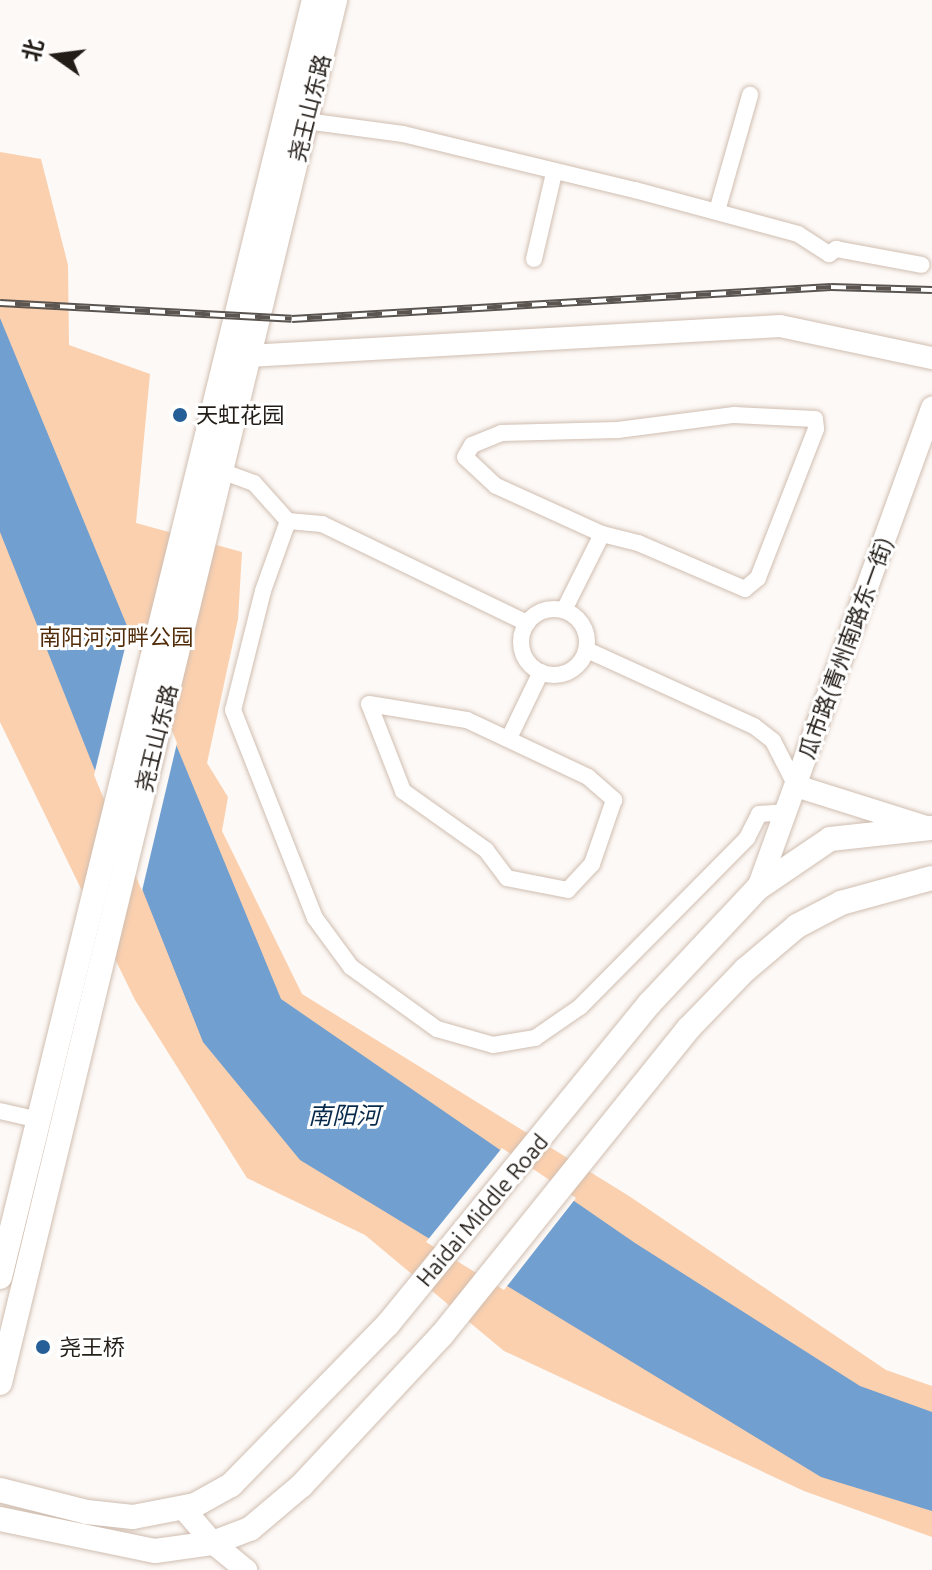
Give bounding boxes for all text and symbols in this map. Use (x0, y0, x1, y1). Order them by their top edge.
north arrow (16, 16, 96, 96)
text: 北 (17, 36, 47, 64)
street label: 尧王山东路 (283, 51, 335, 165)
place label: 天虹花园 (196, 402, 284, 428)
marker: 天虹花园 (171, 406, 189, 424)
street label: 瓜市路(青州南路东一街) (793, 534, 897, 762)
park label: 南阳河河畔公园 (39, 624, 193, 650)
street label: 尧王山东路 (130, 681, 182, 795)
water label: 南阳河 (308, 1102, 380, 1130)
street label: Haidai Middle Road (411, 1129, 553, 1291)
place label: 尧王桥 (59, 1334, 125, 1360)
marker: 尧王桥 (34, 1338, 52, 1356)

